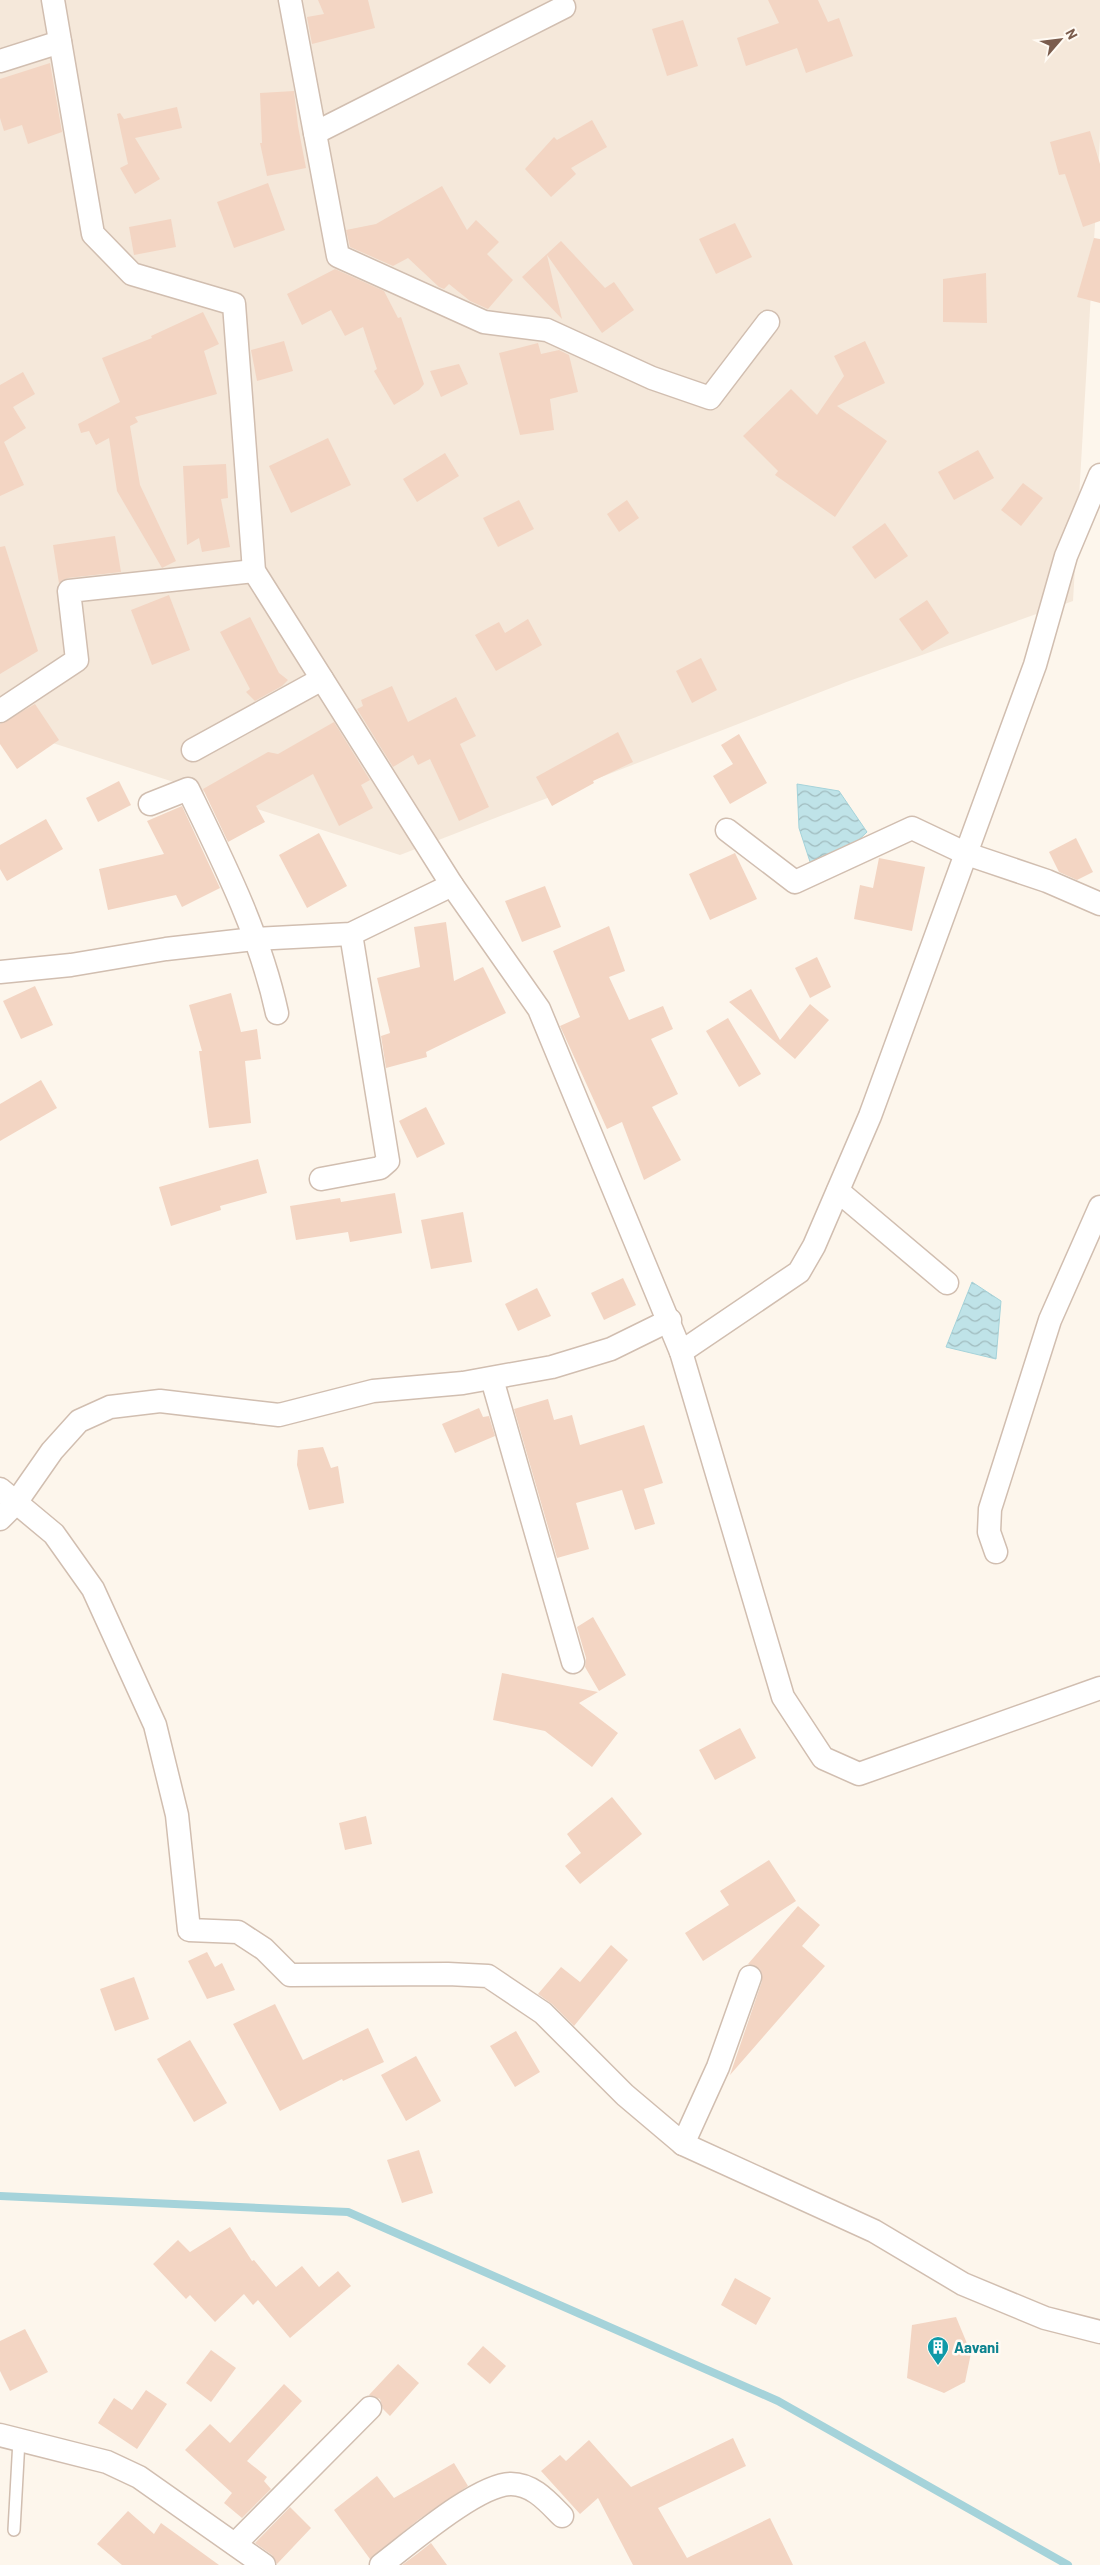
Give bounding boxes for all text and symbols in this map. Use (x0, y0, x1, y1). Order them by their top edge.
north arrow (1035, 15, 1085, 65)
text: N (1062, 26, 1082, 42)
building icon: Aavani (926, 2335, 950, 2366)
place label: Aavani (954, 2338, 999, 2356)

